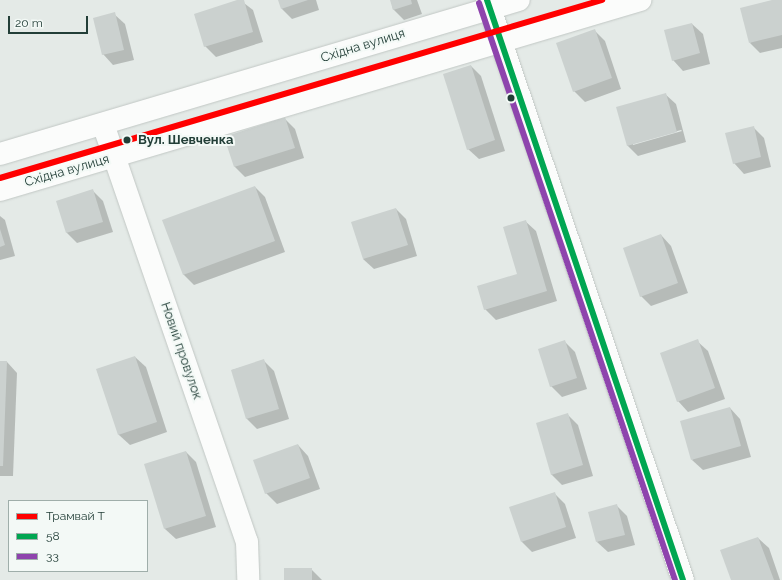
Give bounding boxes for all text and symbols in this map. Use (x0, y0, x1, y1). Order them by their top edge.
scale bar (10, 8, 90, 34)
text: 20 m (15, 16, 43, 30)
street label: Східна вулиця (319, 26, 407, 66)
unlabelled marker (506, 93, 516, 103)
place label: Вул. Шевченка (138, 132, 233, 148)
marker: Вул. Шевченка (120, 133, 134, 147)
street label: Східна вулиця (23, 151, 111, 191)
street label: Новий провулок (157, 300, 205, 402)
legend (8, 500, 148, 572)
text: Трамвай Т (46, 509, 105, 523)
text: 58 (46, 529, 60, 543)
text: 33 (46, 549, 59, 563)

